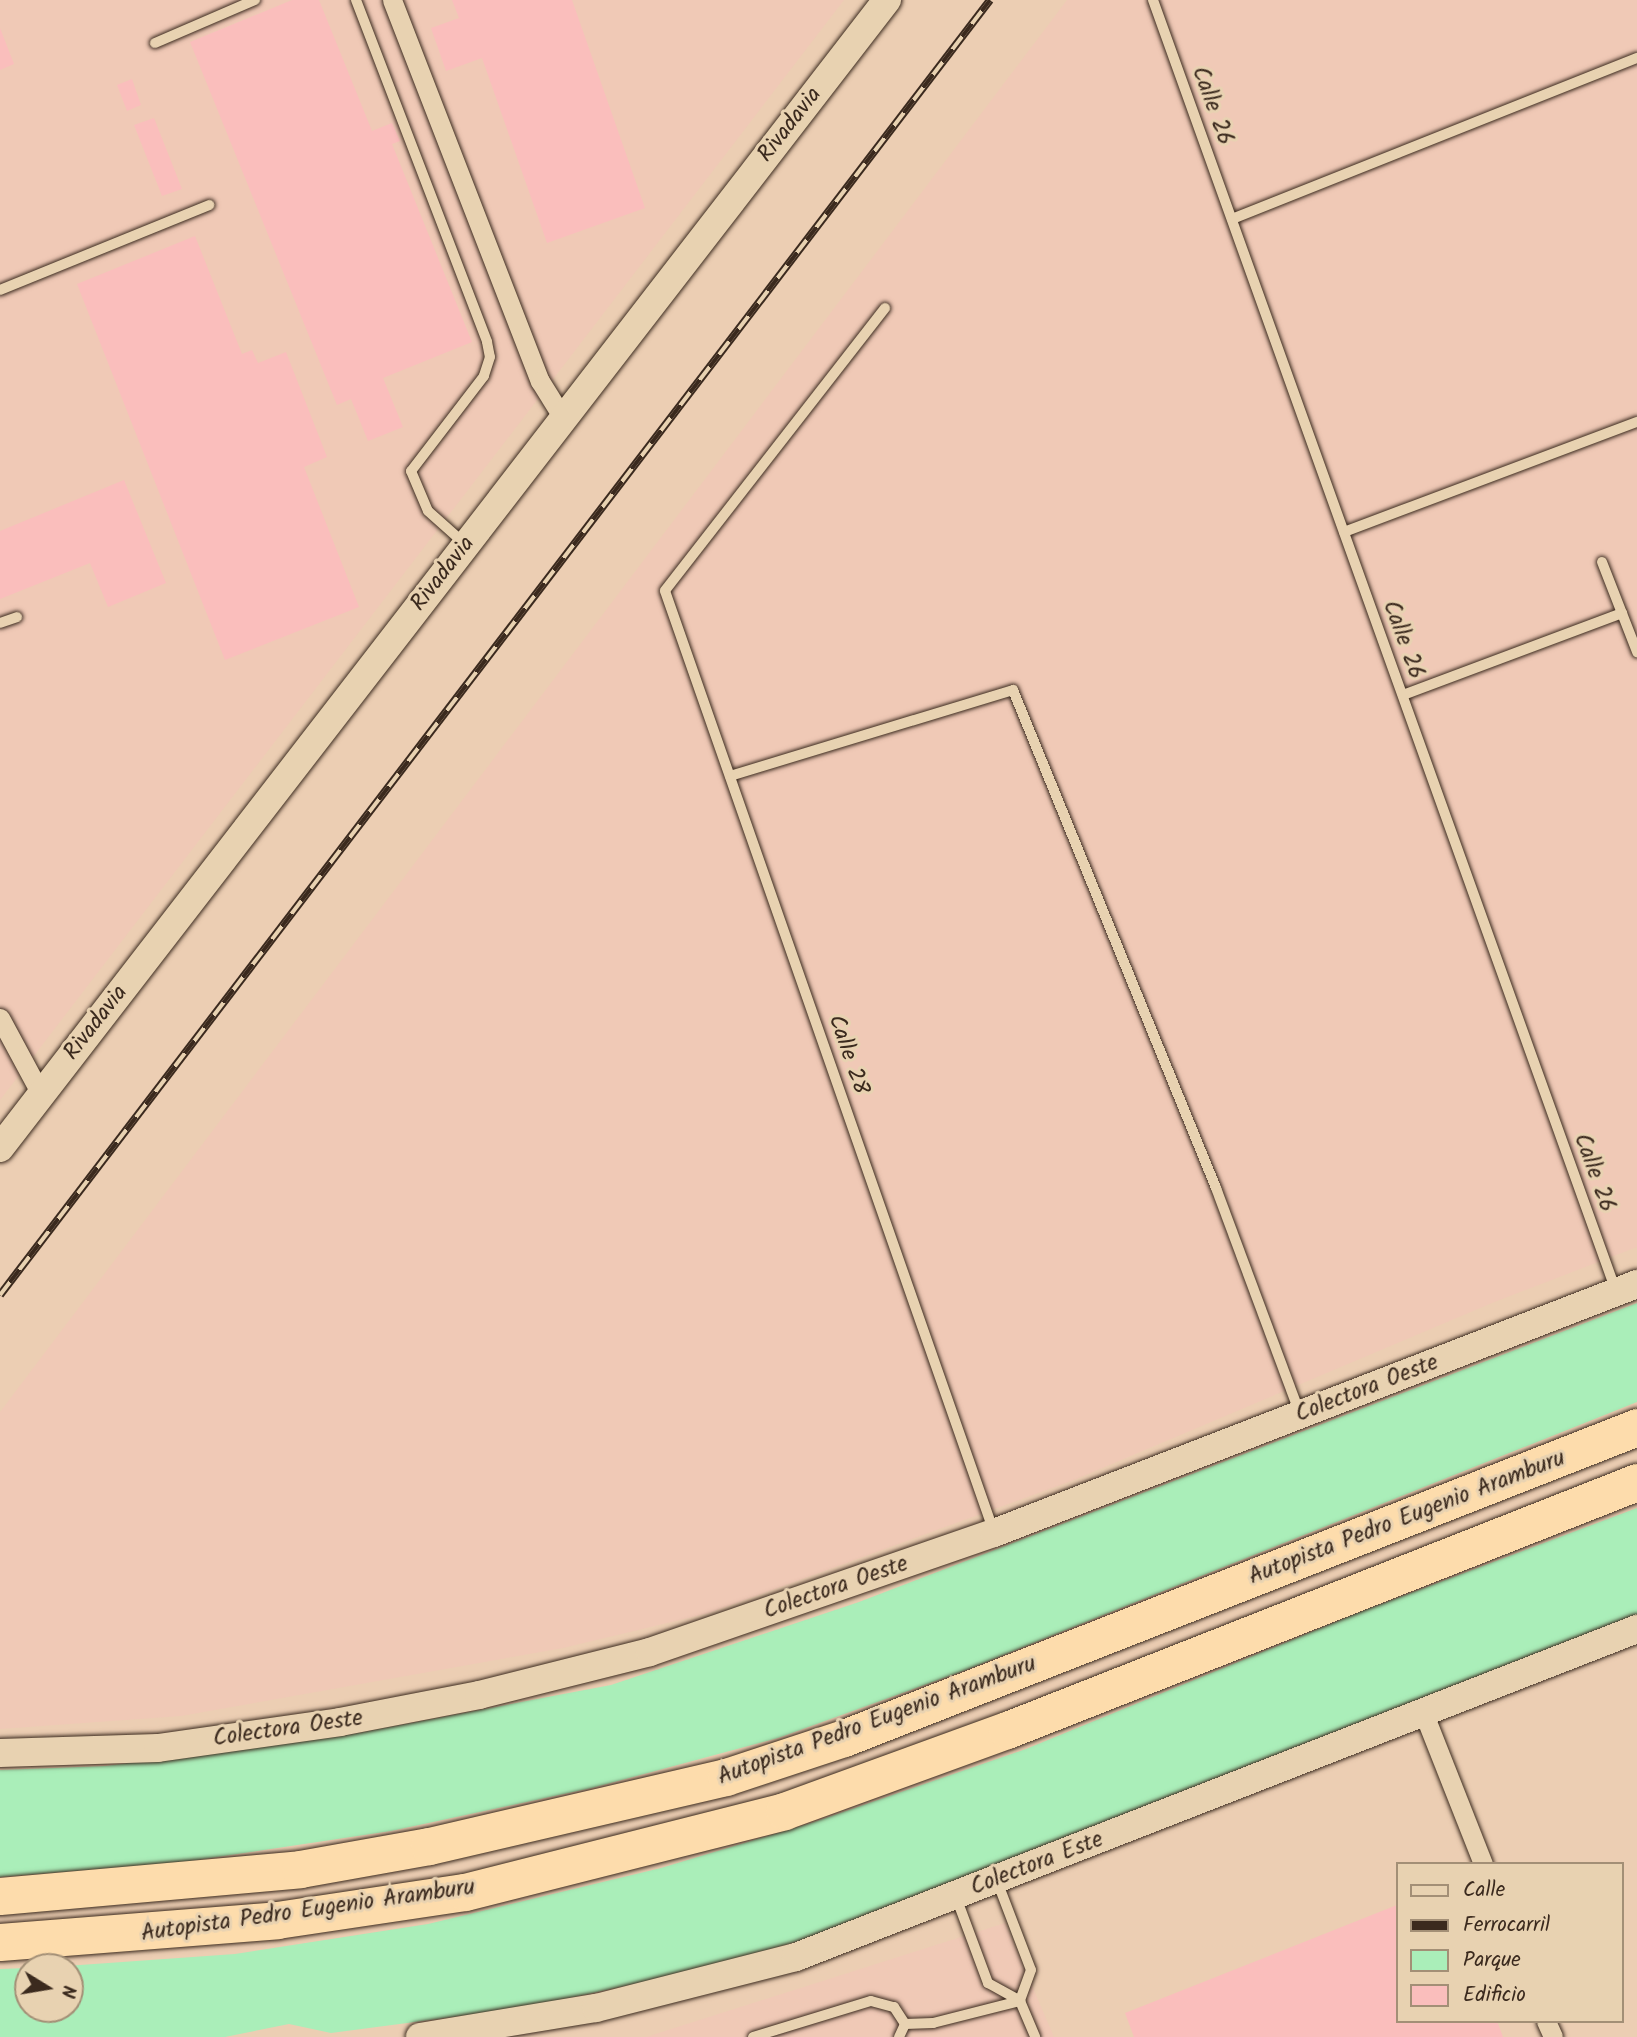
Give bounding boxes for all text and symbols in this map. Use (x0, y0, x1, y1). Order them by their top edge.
street label: Calle 26 (1185, 63, 1239, 149)
street label: Rivadavia (752, 82, 828, 168)
street label: Rivadavia (405, 531, 481, 617)
street label: Calle 26 (1376, 597, 1430, 683)
street label: Rivadavia (58, 980, 134, 1066)
street label: Calle 28 (822, 1011, 874, 1099)
street label: Calle 26 (1567, 1130, 1621, 1216)
street label: Colectora Oeste (1292, 1349, 1442, 1429)
street label: Autopista Pedro Eugenio Aramburu (1245, 1445, 1569, 1591)
street label: Colectora Oeste (760, 1550, 912, 1626)
street label: Autopista Pedro Eugenio Aramburu (714, 1650, 1040, 1792)
street label: Colectora Oeste (211, 1705, 365, 1753)
street label: Colectora Este (967, 1826, 1107, 1902)
legend (1396, 1862, 1623, 2023)
street label: Autopista Pedro Eugenio Aramburu (139, 1874, 477, 1948)
text: Calle (1463, 1874, 1505, 1907)
text: Ferrocarril (1463, 1909, 1550, 1942)
text: Parque (1463, 1944, 1521, 1977)
north arrow (14, 1953, 84, 2023)
text: Edificio (1463, 1979, 1526, 2012)
text: N (52, 1983, 84, 2000)

